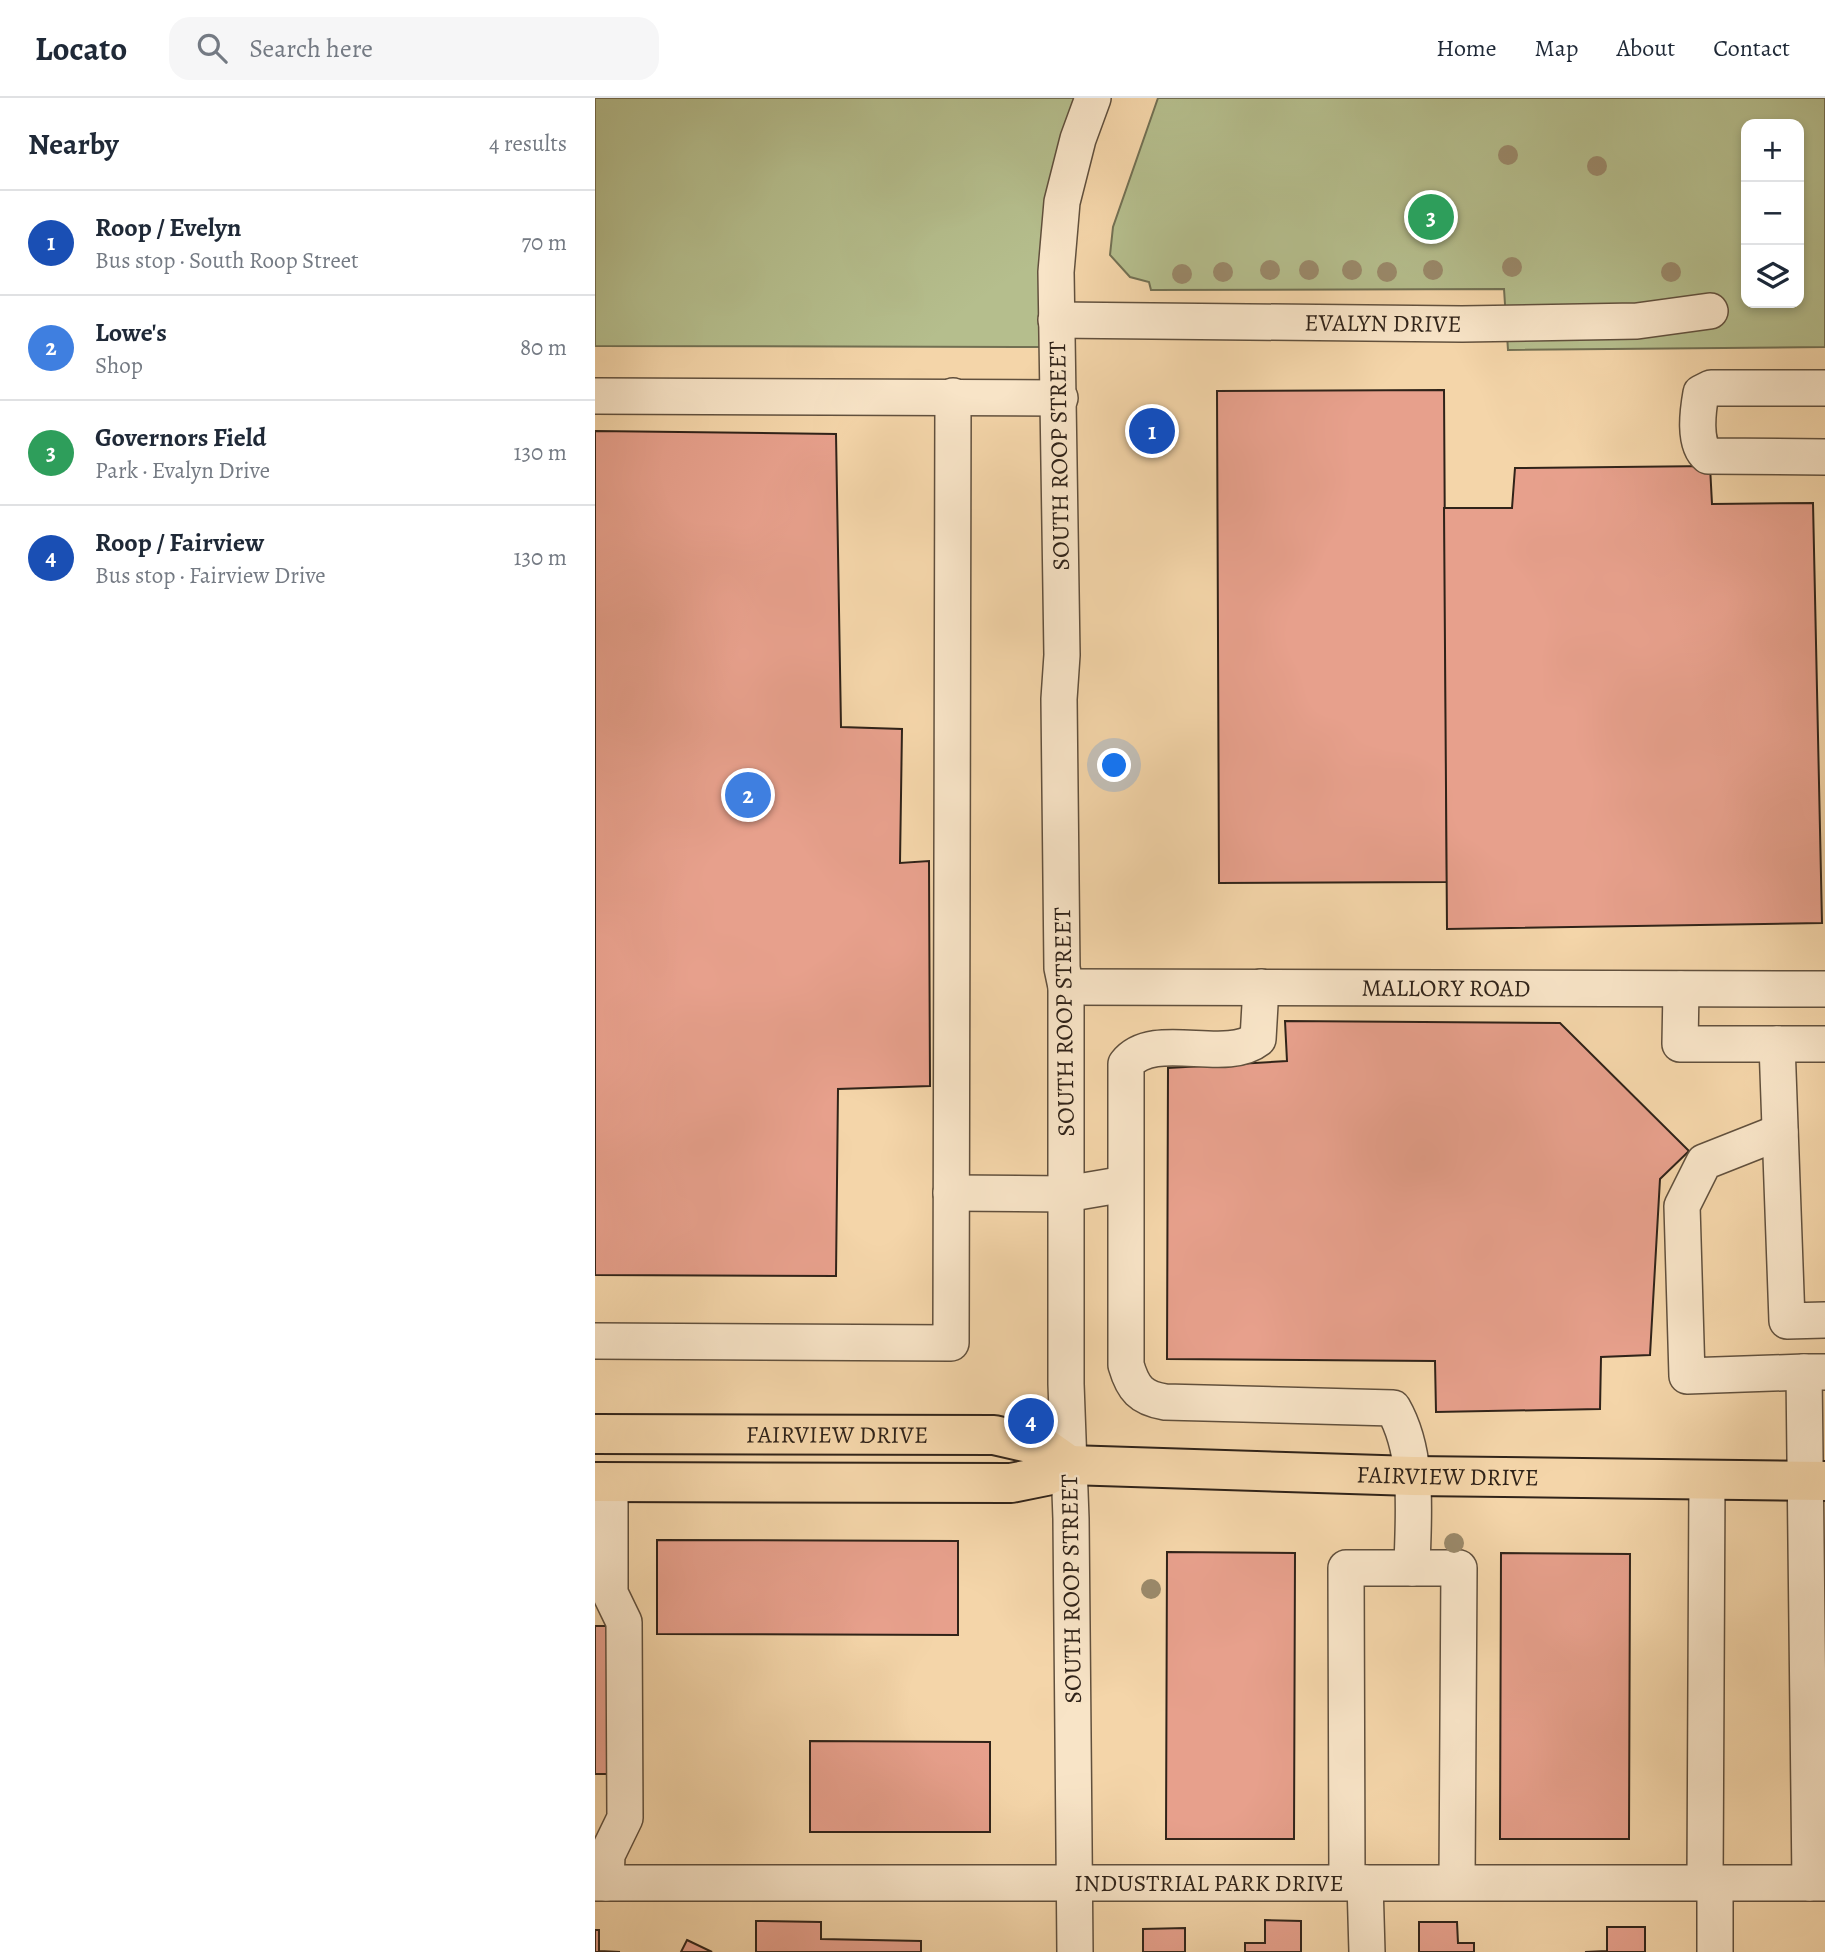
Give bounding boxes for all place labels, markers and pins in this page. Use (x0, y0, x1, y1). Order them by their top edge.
pin: 3 (1408, 191, 1454, 243)
pin: 1 (1129, 405, 1175, 457)
pin: 2 (725, 769, 771, 821)
pin: 4 (1008, 1395, 1054, 1447)

